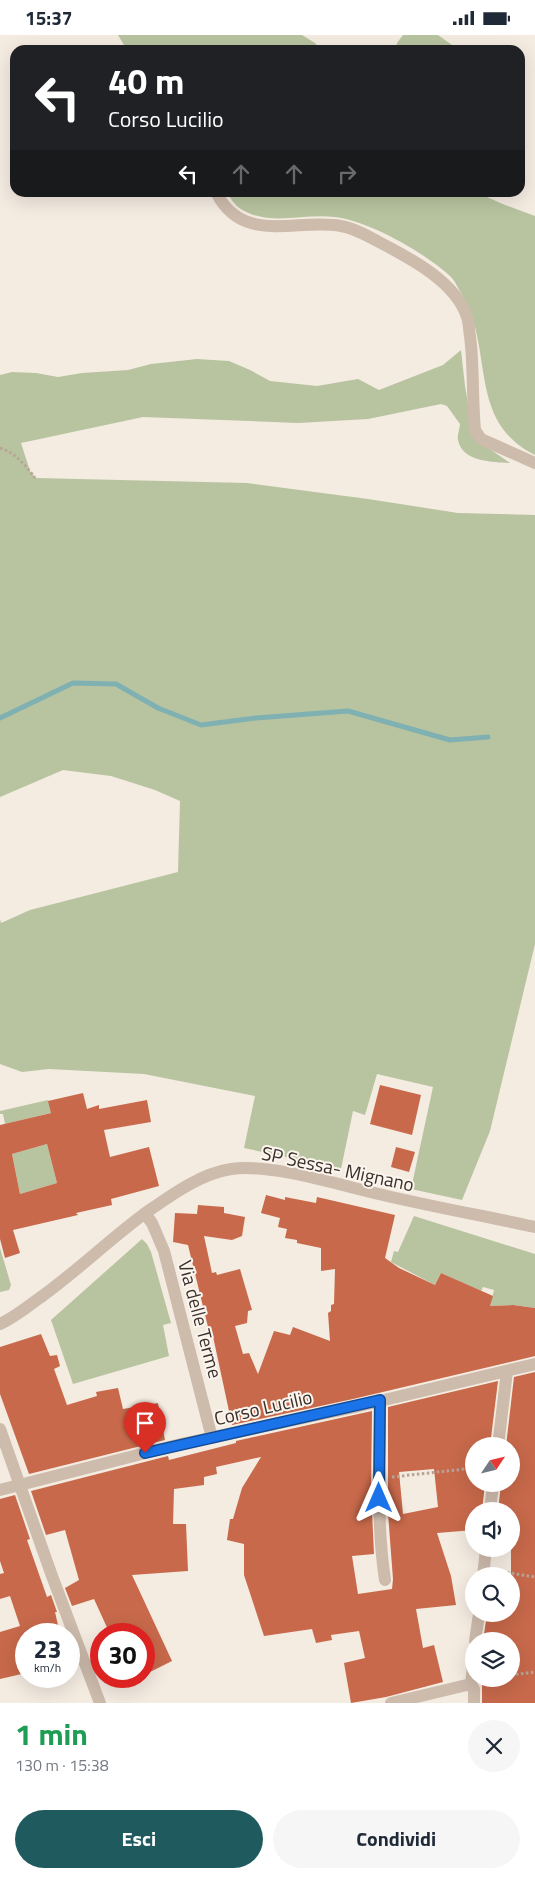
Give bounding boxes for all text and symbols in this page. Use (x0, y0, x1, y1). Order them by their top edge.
text: 15:37 (25, 3, 72, 32)
text: 40 m (108, 54, 184, 108)
icon: left (25, 65, 90, 130)
text: Corso Lucilio (108, 102, 224, 136)
icon: left (174, 160, 202, 188)
icon: ahead (227, 160, 255, 188)
icon: ahead (280, 160, 308, 188)
icon: right (333, 160, 361, 188)
street label: SP Sessa- Mignano (259, 1138, 417, 1198)
street label: Via delle Terme (171, 1257, 231, 1381)
street label: Corso Lucilio (211, 1382, 315, 1432)
pin (124, 1402, 166, 1453)
icon: arrive (131, 1409, 159, 1437)
north arrow (465, 1437, 520, 1493)
map controls (465, 1437, 520, 1687)
position arrow (352, 1471, 404, 1523)
button: sound (465, 1502, 520, 1557)
button: search (465, 1567, 520, 1622)
speed limit sign: 30 (90, 1623, 155, 1688)
text: 23 (33, 1630, 62, 1668)
button: layers (465, 1632, 520, 1687)
text: km/h (34, 1658, 61, 1677)
text: 1 min (15, 1711, 88, 1757)
button: close (468, 1720, 520, 1772)
text: 130 m · 15:38 (15, 1753, 109, 1777)
button: Esci (15, 1810, 263, 1868)
button: Condividi (273, 1810, 520, 1868)

